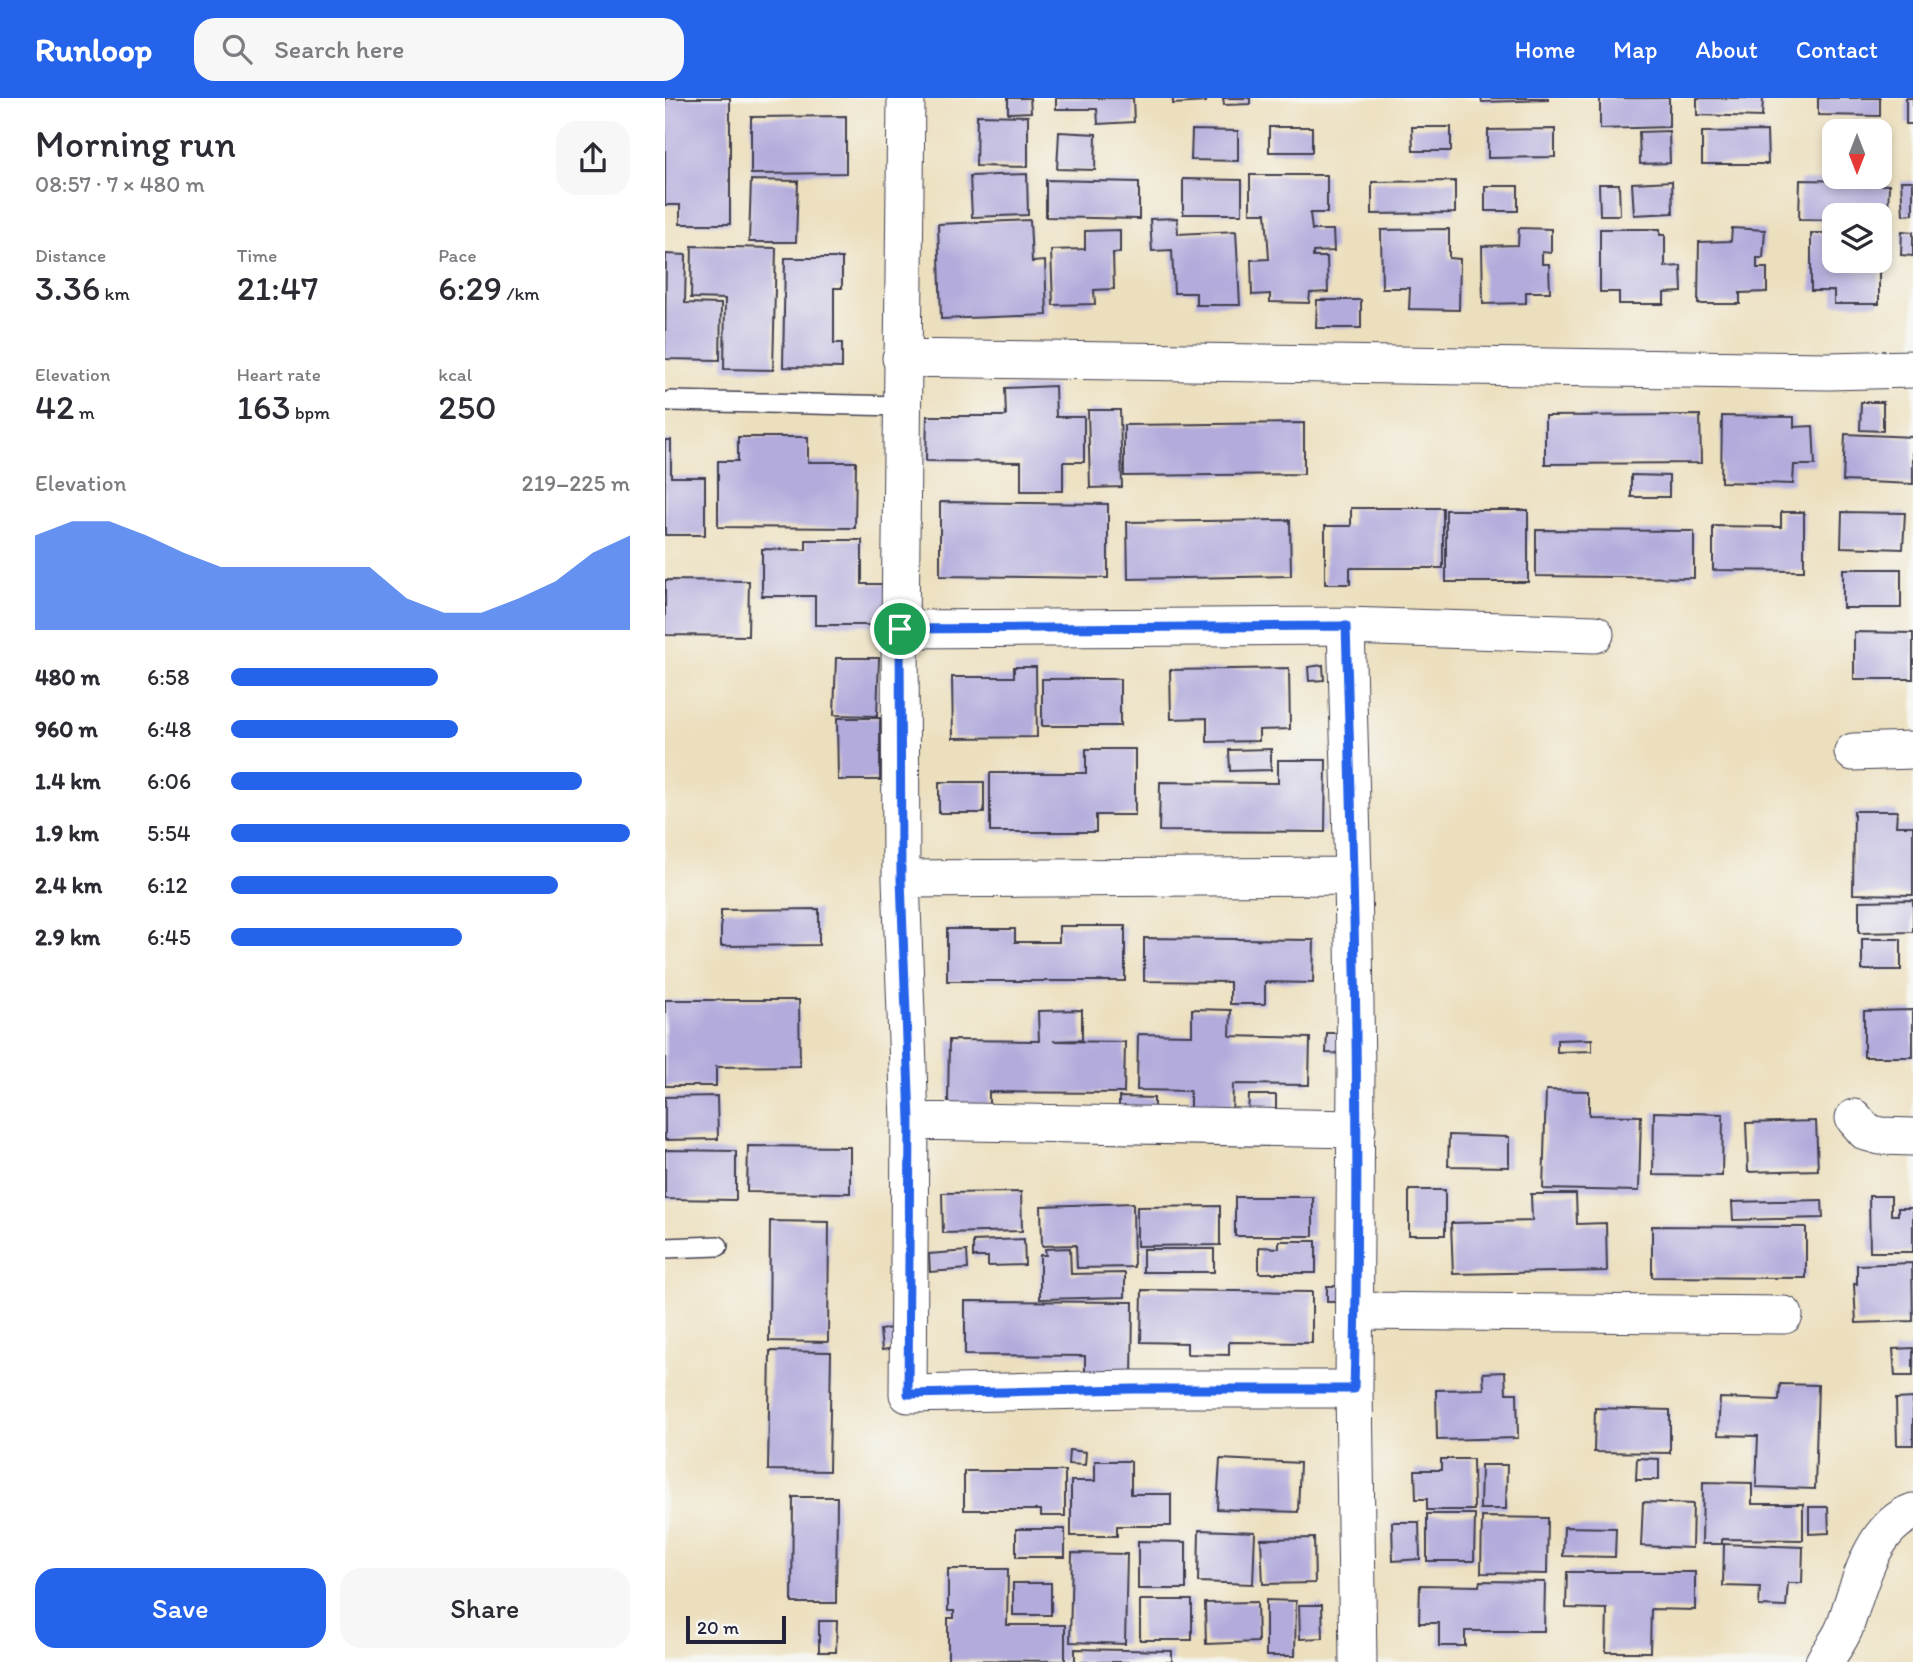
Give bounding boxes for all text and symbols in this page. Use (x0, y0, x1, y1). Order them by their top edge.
search box (194, 18, 684, 81)
text: Runloop (35, 30, 152, 69)
icon: search (218, 30, 256, 68)
text: Search here (274, 33, 405, 65)
text: Home (1515, 35, 1575, 64)
text: Map (1613, 35, 1657, 64)
text: About (1695, 35, 1758, 64)
text: Contact (1796, 35, 1878, 64)
north arrow (1822, 119, 1892, 189)
map controls (1822, 119, 1892, 273)
text: Morning run (35, 121, 236, 167)
button: share (556, 121, 630, 195)
text: 08:57 · 7 × 480 m (35, 170, 205, 198)
button: layers (1822, 203, 1892, 273)
text: Distance (35, 244, 106, 267)
text: Time (237, 244, 277, 267)
text: Pace (438, 244, 476, 267)
text: 3.36 (35, 267, 100, 309)
text: 21:47 (237, 267, 318, 309)
text: 6:29 (438, 267, 502, 309)
text: km (100, 282, 130, 305)
text: /km (502, 282, 540, 305)
text: Elevation (35, 363, 111, 386)
text: Heart rate (237, 363, 321, 386)
text: kcal (438, 363, 472, 386)
text: 42 (35, 386, 74, 428)
text: 163 (237, 386, 291, 428)
text: 250 (438, 386, 497, 428)
text: m (74, 401, 95, 424)
text: bpm (291, 401, 330, 424)
text: Elevation (35, 469, 126, 497)
text: 219–225 m (522, 469, 630, 497)
pin (870, 599, 930, 659)
icon: arrive (881, 610, 919, 648)
text: 480 m (35, 663, 100, 691)
text: 6:58 (147, 663, 189, 691)
text: 960 m (35, 715, 98, 743)
text: 6:48 (147, 715, 191, 743)
text: 1.4 km (35, 767, 101, 795)
text: 6:06 (147, 767, 191, 795)
text: 1.9 km (35, 819, 99, 847)
text: 5:54 (147, 819, 191, 847)
text: 2.4 km (35, 871, 102, 899)
text: 6:12 (147, 871, 188, 899)
text: 2.9 km (35, 923, 100, 951)
text: 6:45 (147, 923, 191, 951)
button: Save (35, 1568, 326, 1648)
button: Share (340, 1568, 630, 1648)
scale bar (686, 1613, 786, 1645)
text: 20 m (697, 1616, 739, 1639)

